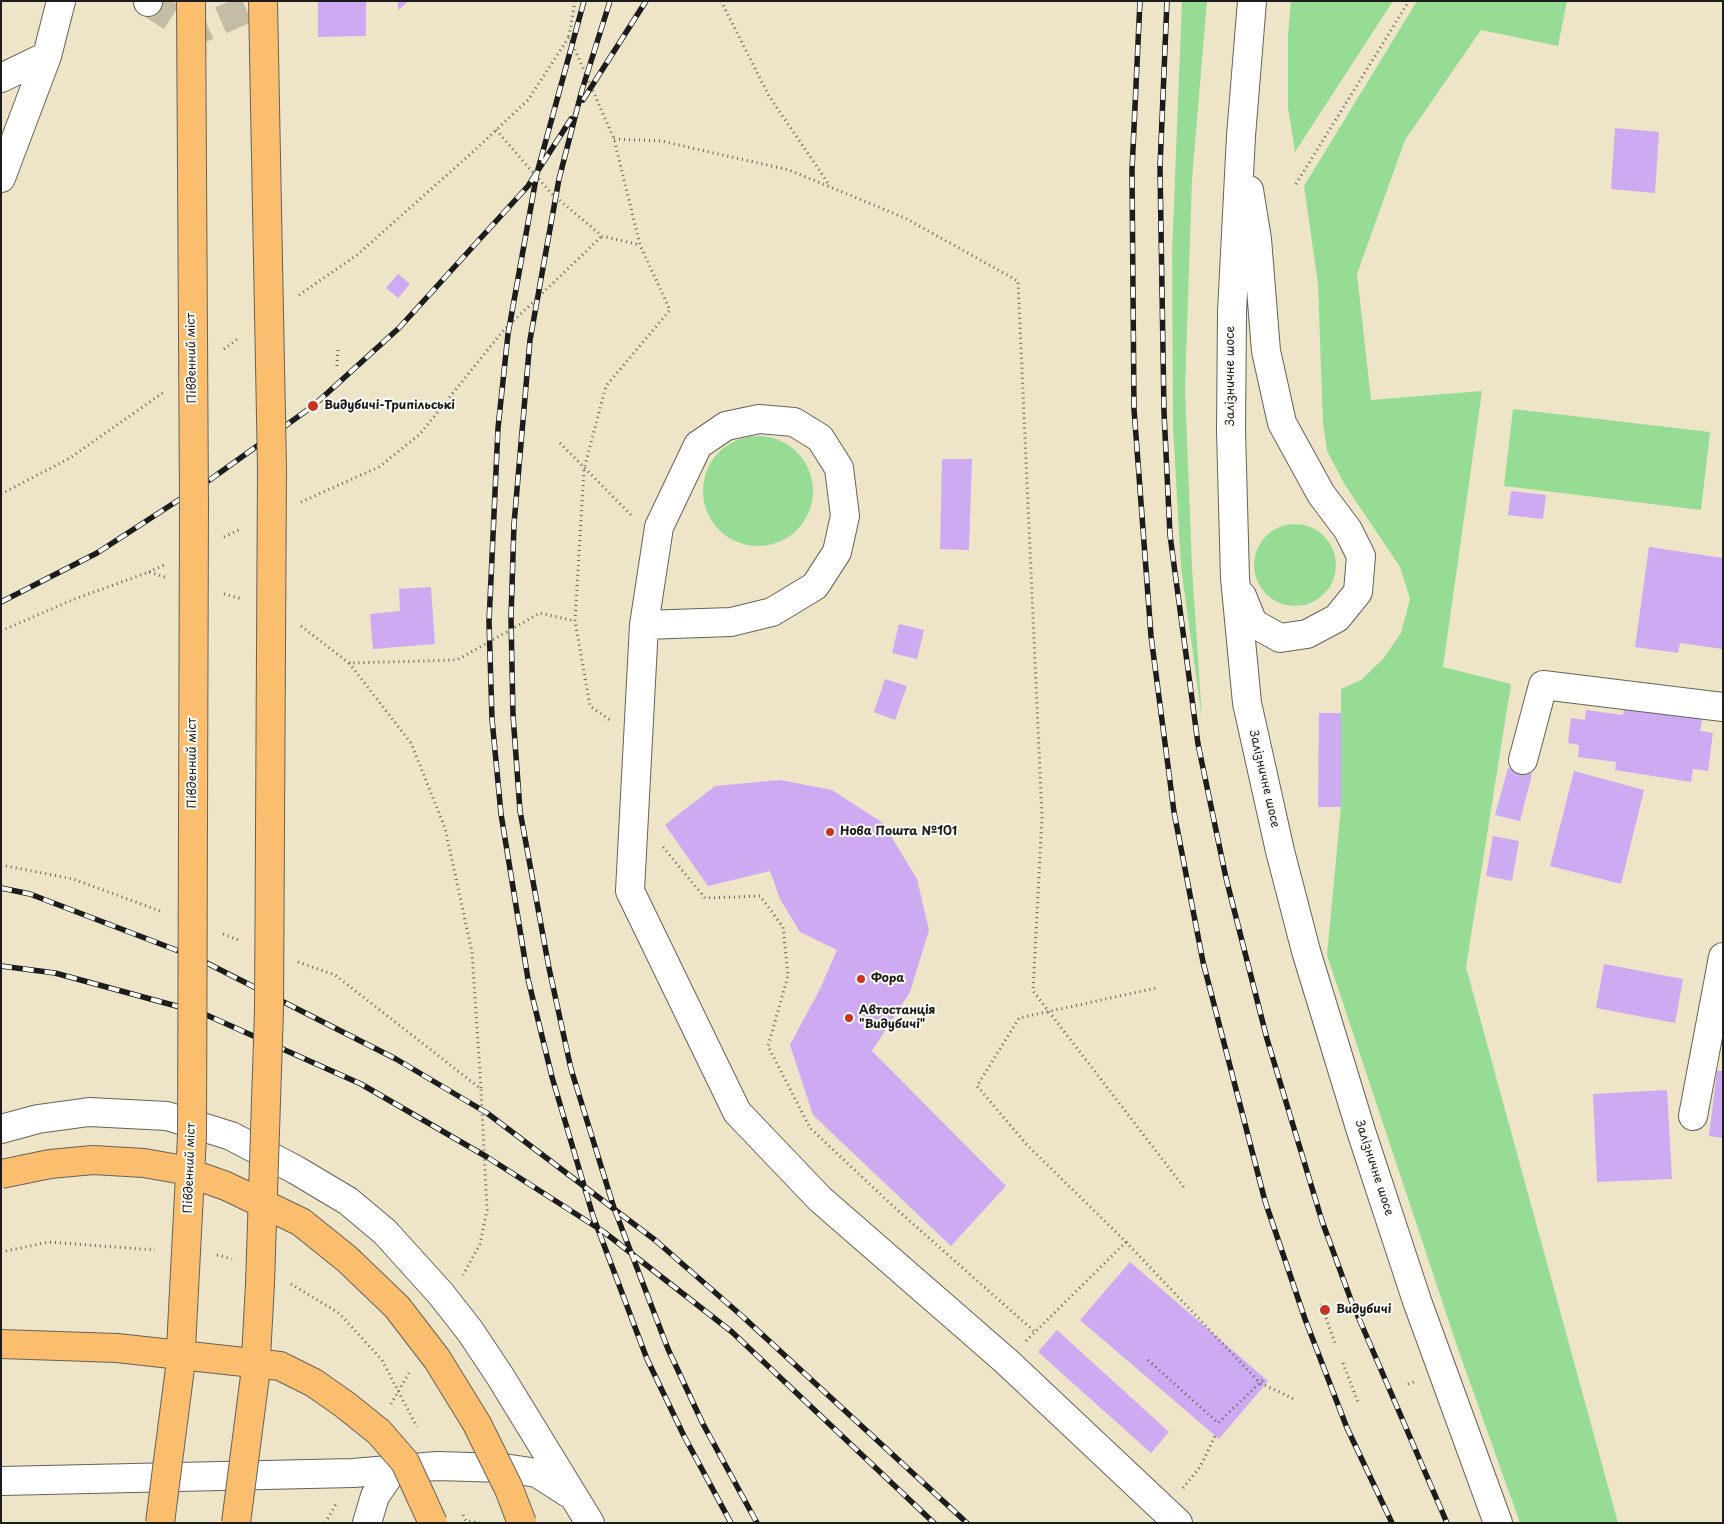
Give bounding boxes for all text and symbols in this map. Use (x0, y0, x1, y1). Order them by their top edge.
street label: Південний міст (184, 312, 200, 404)
street label: Залізничне шосе (1224, 326, 1238, 426)
marker: Видубичі-Трипільські (306, 399, 320, 413)
place label: Видубичі-Трипільські (324, 399, 455, 413)
street label: Південний міст (186, 718, 200, 808)
street label: Залізничне шосе (1246, 729, 1282, 829)
place label: Нова Пошта №101 (840, 825, 957, 839)
marker: Нова Пошта №101 (824, 826, 836, 838)
place label: Фора (871, 972, 904, 986)
marker: Фора (855, 973, 867, 985)
place label: Автостанція "Видубичі" (859, 1004, 935, 1032)
marker: Автостанція "Видубичі" (843, 1012, 855, 1024)
street label: Залізничне шосе (1352, 1118, 1396, 1218)
street label: Південний міст (181, 1122, 199, 1214)
marker: Видубичі (1318, 1303, 1332, 1317)
place label: Видубичі (1336, 1303, 1391, 1317)

